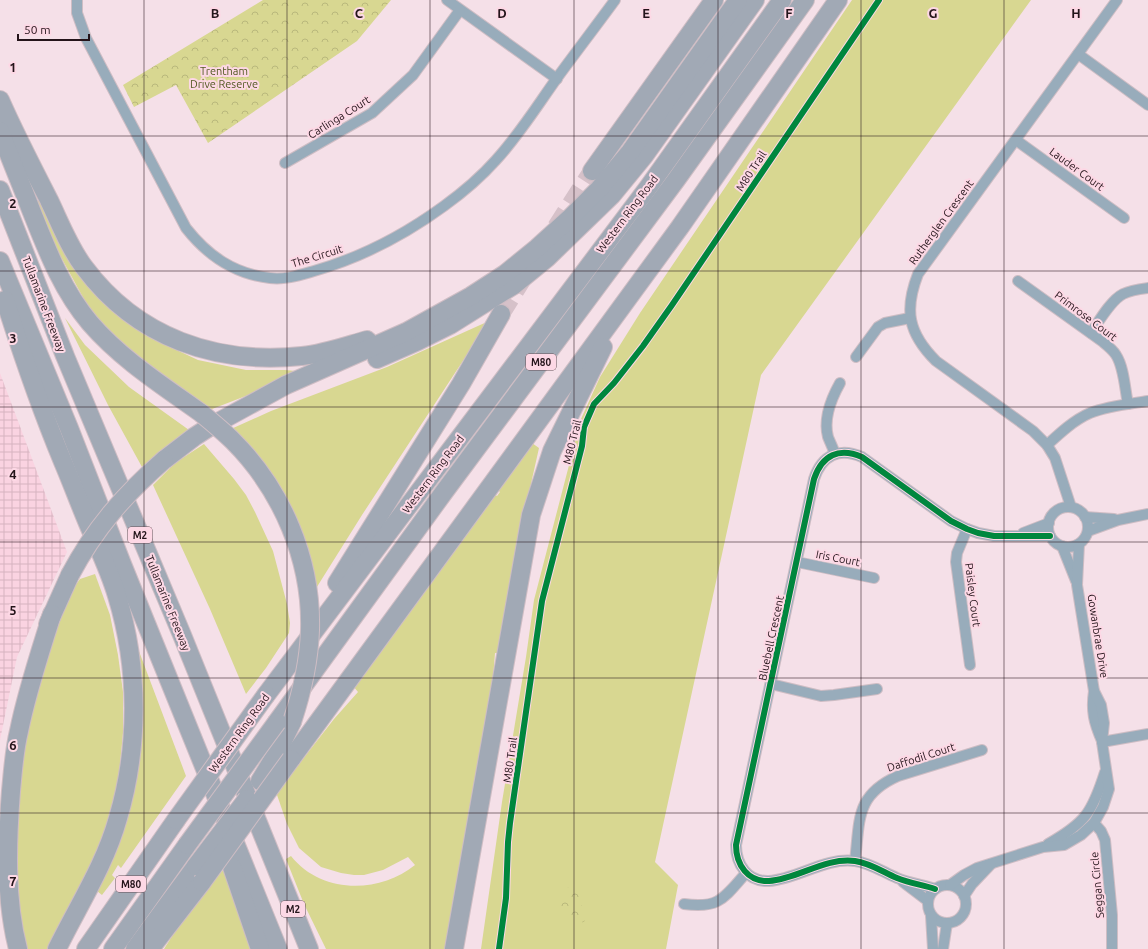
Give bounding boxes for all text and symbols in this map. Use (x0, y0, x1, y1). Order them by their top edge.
text: B (211, 6, 220, 20)
text: C (355, 6, 364, 20)
text: D (497, 6, 507, 20)
text: E (642, 6, 650, 20)
text: F (785, 6, 793, 20)
text: G (929, 6, 938, 20)
text: H (1071, 6, 1081, 20)
scale bar (18, 16, 89, 42)
text: 50 m (24, 23, 51, 36)
text: 1 (9, 60, 17, 74)
park label: Trentham Drive Reserve (190, 65, 258, 90)
street label: Carlinga Court (306, 93, 373, 141)
street label: Lauder Court (1047, 145, 1107, 193)
street label: M80 Trail (734, 149, 769, 193)
street label: Western Ring Road (594, 173, 660, 255)
street label: Rutherglen Crescent (906, 177, 976, 267)
text: 2 (9, 196, 17, 210)
street label: The Circuit (290, 242, 345, 269)
street label: Tullamarine Freeway (20, 254, 68, 354)
street label: Primrose Court (1053, 289, 1120, 344)
text: 3 (9, 331, 17, 345)
road number: M80 (526, 354, 556, 370)
street label: M80 Trail (561, 418, 583, 466)
street label: Western Ring Road (400, 433, 466, 515)
text: 4 (9, 467, 17, 481)
road number: M2 (128, 527, 152, 543)
street label: Iris Court (815, 548, 862, 568)
street label: Tullamarine Freeway (143, 554, 193, 653)
street label: Paisley Court (963, 562, 983, 628)
street label: Gowanbrae Drive (1085, 593, 1111, 679)
street label: Bluebell Crescent (756, 594, 786, 682)
text: 5 (9, 603, 17, 617)
street label: Western Ring Road (206, 691, 272, 775)
street label: M80 Trail (501, 736, 519, 783)
text: 6 (9, 738, 17, 752)
street label: Daffodil Court (886, 740, 957, 774)
street label: Seggan Circle (1088, 851, 1106, 919)
text: 7 (9, 874, 17, 888)
road number: M80 (116, 876, 146, 892)
road number: M2 (281, 901, 305, 917)

